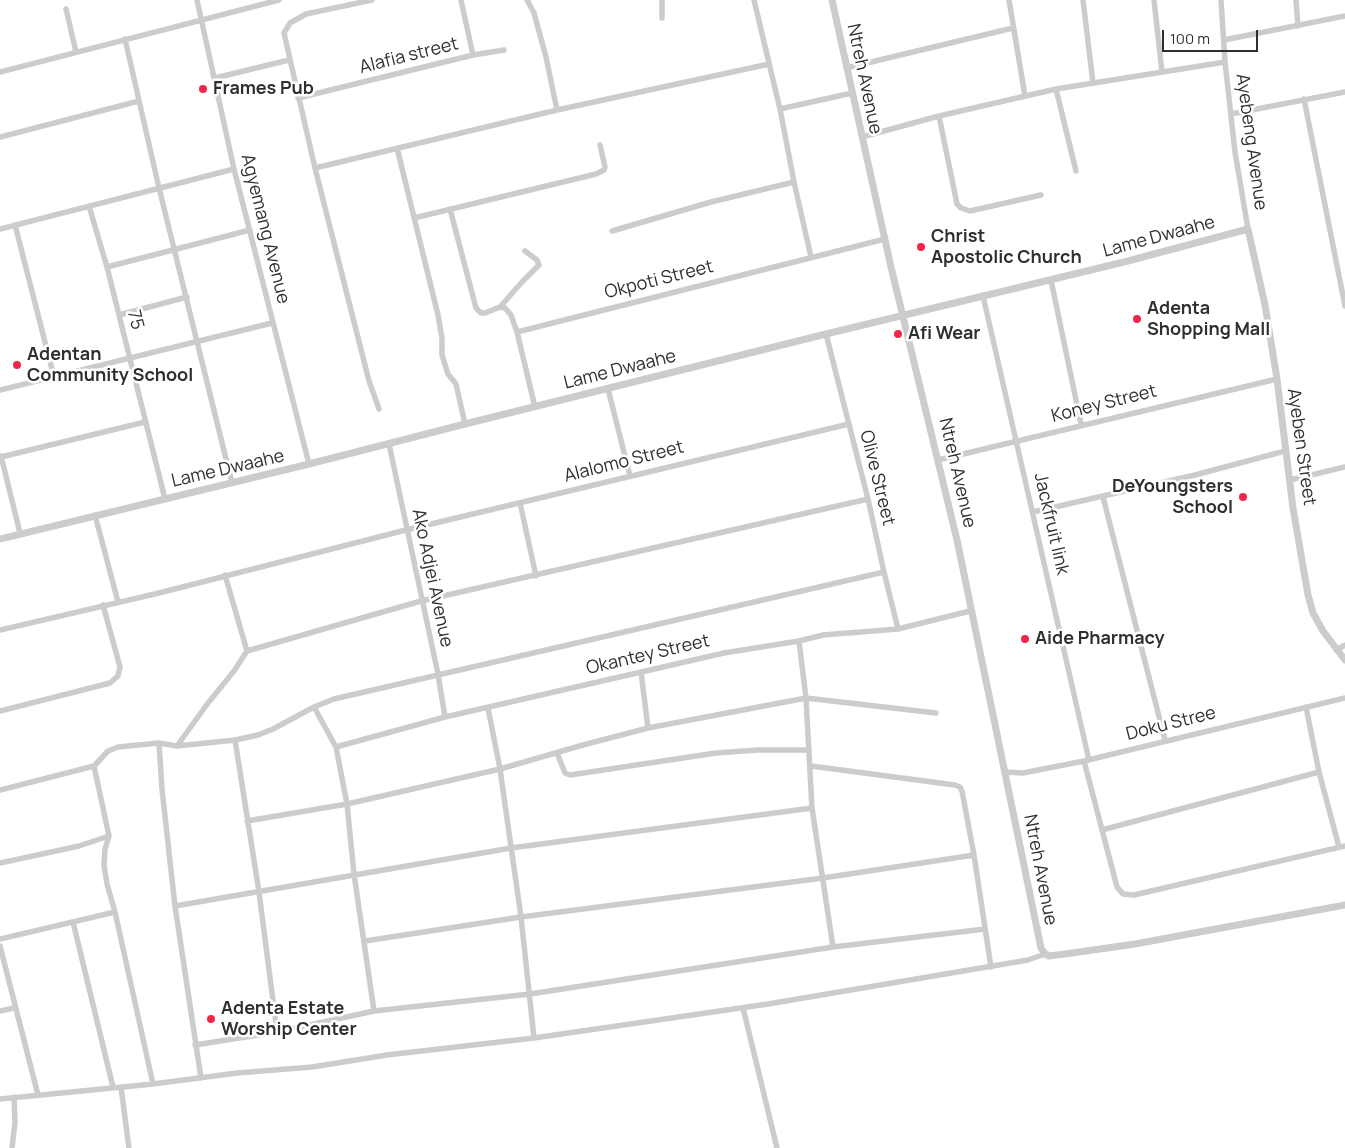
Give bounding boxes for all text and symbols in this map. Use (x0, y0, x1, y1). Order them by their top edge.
scale bar (1165, 20, 1261, 52)
street label: Ntreh Avenue (842, 22, 886, 136)
text: 100 m (1170, 28, 1210, 49)
street label: Alafia street (357, 33, 461, 79)
street label: Ayebeng Avenue (1231, 72, 1271, 212)
place label: Frames Pub (213, 78, 314, 100)
marker: Frames Pub (197, 83, 209, 95)
street label: Agyemang Avenue (236, 152, 294, 306)
street label: Lame Dwaahe (1101, 212, 1217, 262)
place label: Christ Apostolic Church (931, 226, 1082, 268)
marker: Christ Apostolic Church (915, 241, 927, 253)
street label: Okpoti Street (602, 256, 716, 304)
place label: Adenta Shopping Mall (1147, 298, 1270, 340)
street label: 75 (122, 308, 148, 332)
marker: Adenta Shopping Mall (1131, 313, 1143, 325)
place label: Afi Wear (908, 323, 980, 345)
marker: Afi Wear (892, 328, 904, 340)
place label: Adentan Community School (27, 344, 193, 386)
street label: Lame Dwaahe (562, 346, 678, 394)
marker: Adentan Community School (11, 359, 23, 371)
street label: Koney Street (1049, 381, 1159, 427)
street label: Ayeben Street (1282, 387, 1320, 507)
street label: Ntreh Avenue (934, 416, 980, 530)
street label: Olive Street (855, 428, 899, 528)
street label: Alalomo Street (562, 437, 686, 487)
street label: Lame Dwaahe (170, 446, 286, 492)
street label: Jackfruit link (1029, 471, 1073, 577)
place label: DeYoungsters School (1112, 476, 1233, 518)
marker: DeYoungsters School (1237, 491, 1249, 503)
street label: Ako Adjei Avenue (407, 507, 457, 649)
place label: Aide Pharmacy (1035, 628, 1165, 650)
street label: Okantey Street (584, 630, 712, 680)
marker: Aide Pharmacy (1019, 633, 1031, 645)
street label: Doku Stree (1124, 702, 1218, 746)
street label: Ntreh Avenue (1019, 813, 1061, 927)
place label: Adenta Estate Worship Center (221, 998, 357, 1040)
marker: Adenta Estate Worship Center (205, 1013, 217, 1025)

